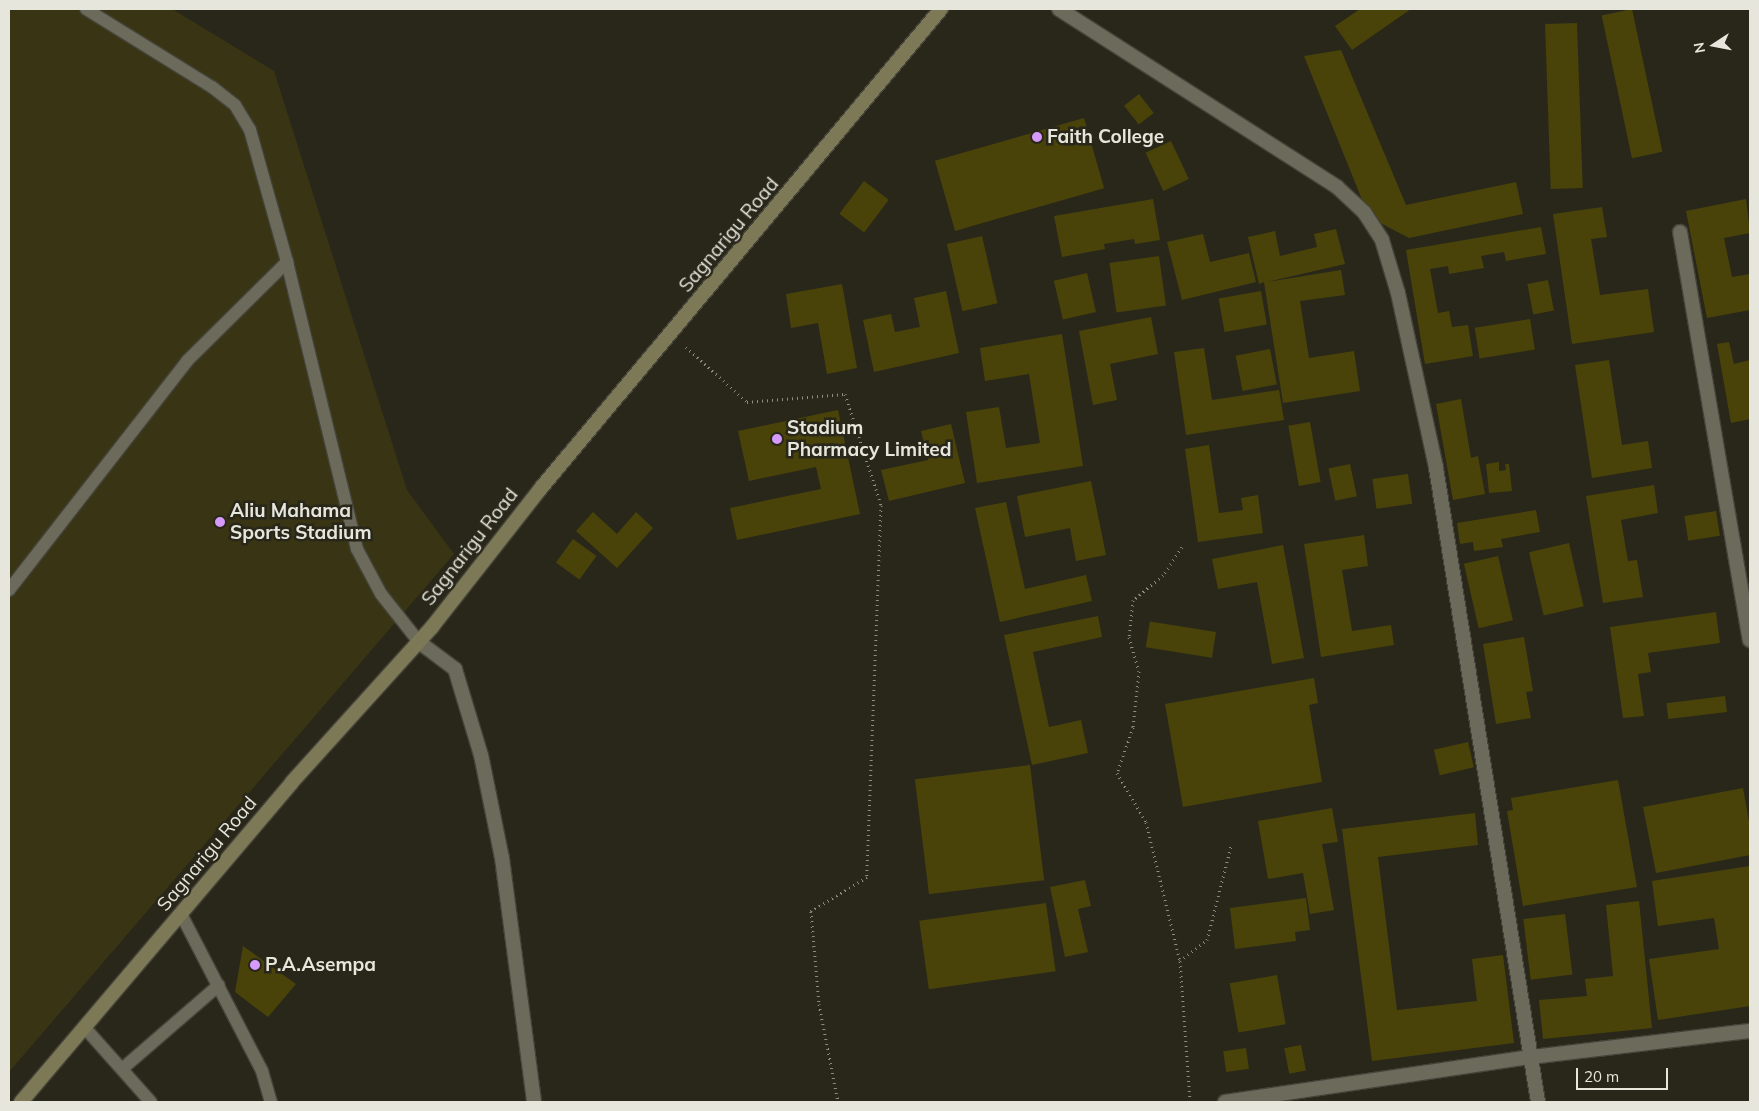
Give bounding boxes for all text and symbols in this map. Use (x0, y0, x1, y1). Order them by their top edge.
north arrow (1689, 20, 1739, 70)
text: N (1689, 41, 1709, 55)
place label: Faith College (1047, 126, 1164, 148)
marker: Faith College (1031, 131, 1043, 143)
street label: Sagnarigu Road (674, 173, 784, 297)
place label: Stadium Pharmacy Limited (787, 417, 951, 461)
marker: Stadium Pharmacy Limited (771, 433, 783, 445)
street label: Sagnarigu Road (417, 484, 523, 610)
place label: Aliu Mahama Sports Stadium (230, 500, 371, 544)
marker: Aliu Mahama Sports Stadium (214, 516, 226, 528)
street label: Sagnarigu Road (152, 792, 262, 916)
place label: P.A.Asempa (265, 954, 376, 976)
marker: P.A.Asempa (249, 959, 261, 971)
scale bar (1579, 1058, 1672, 1090)
text: 20 m (1584, 1067, 1619, 1086)

